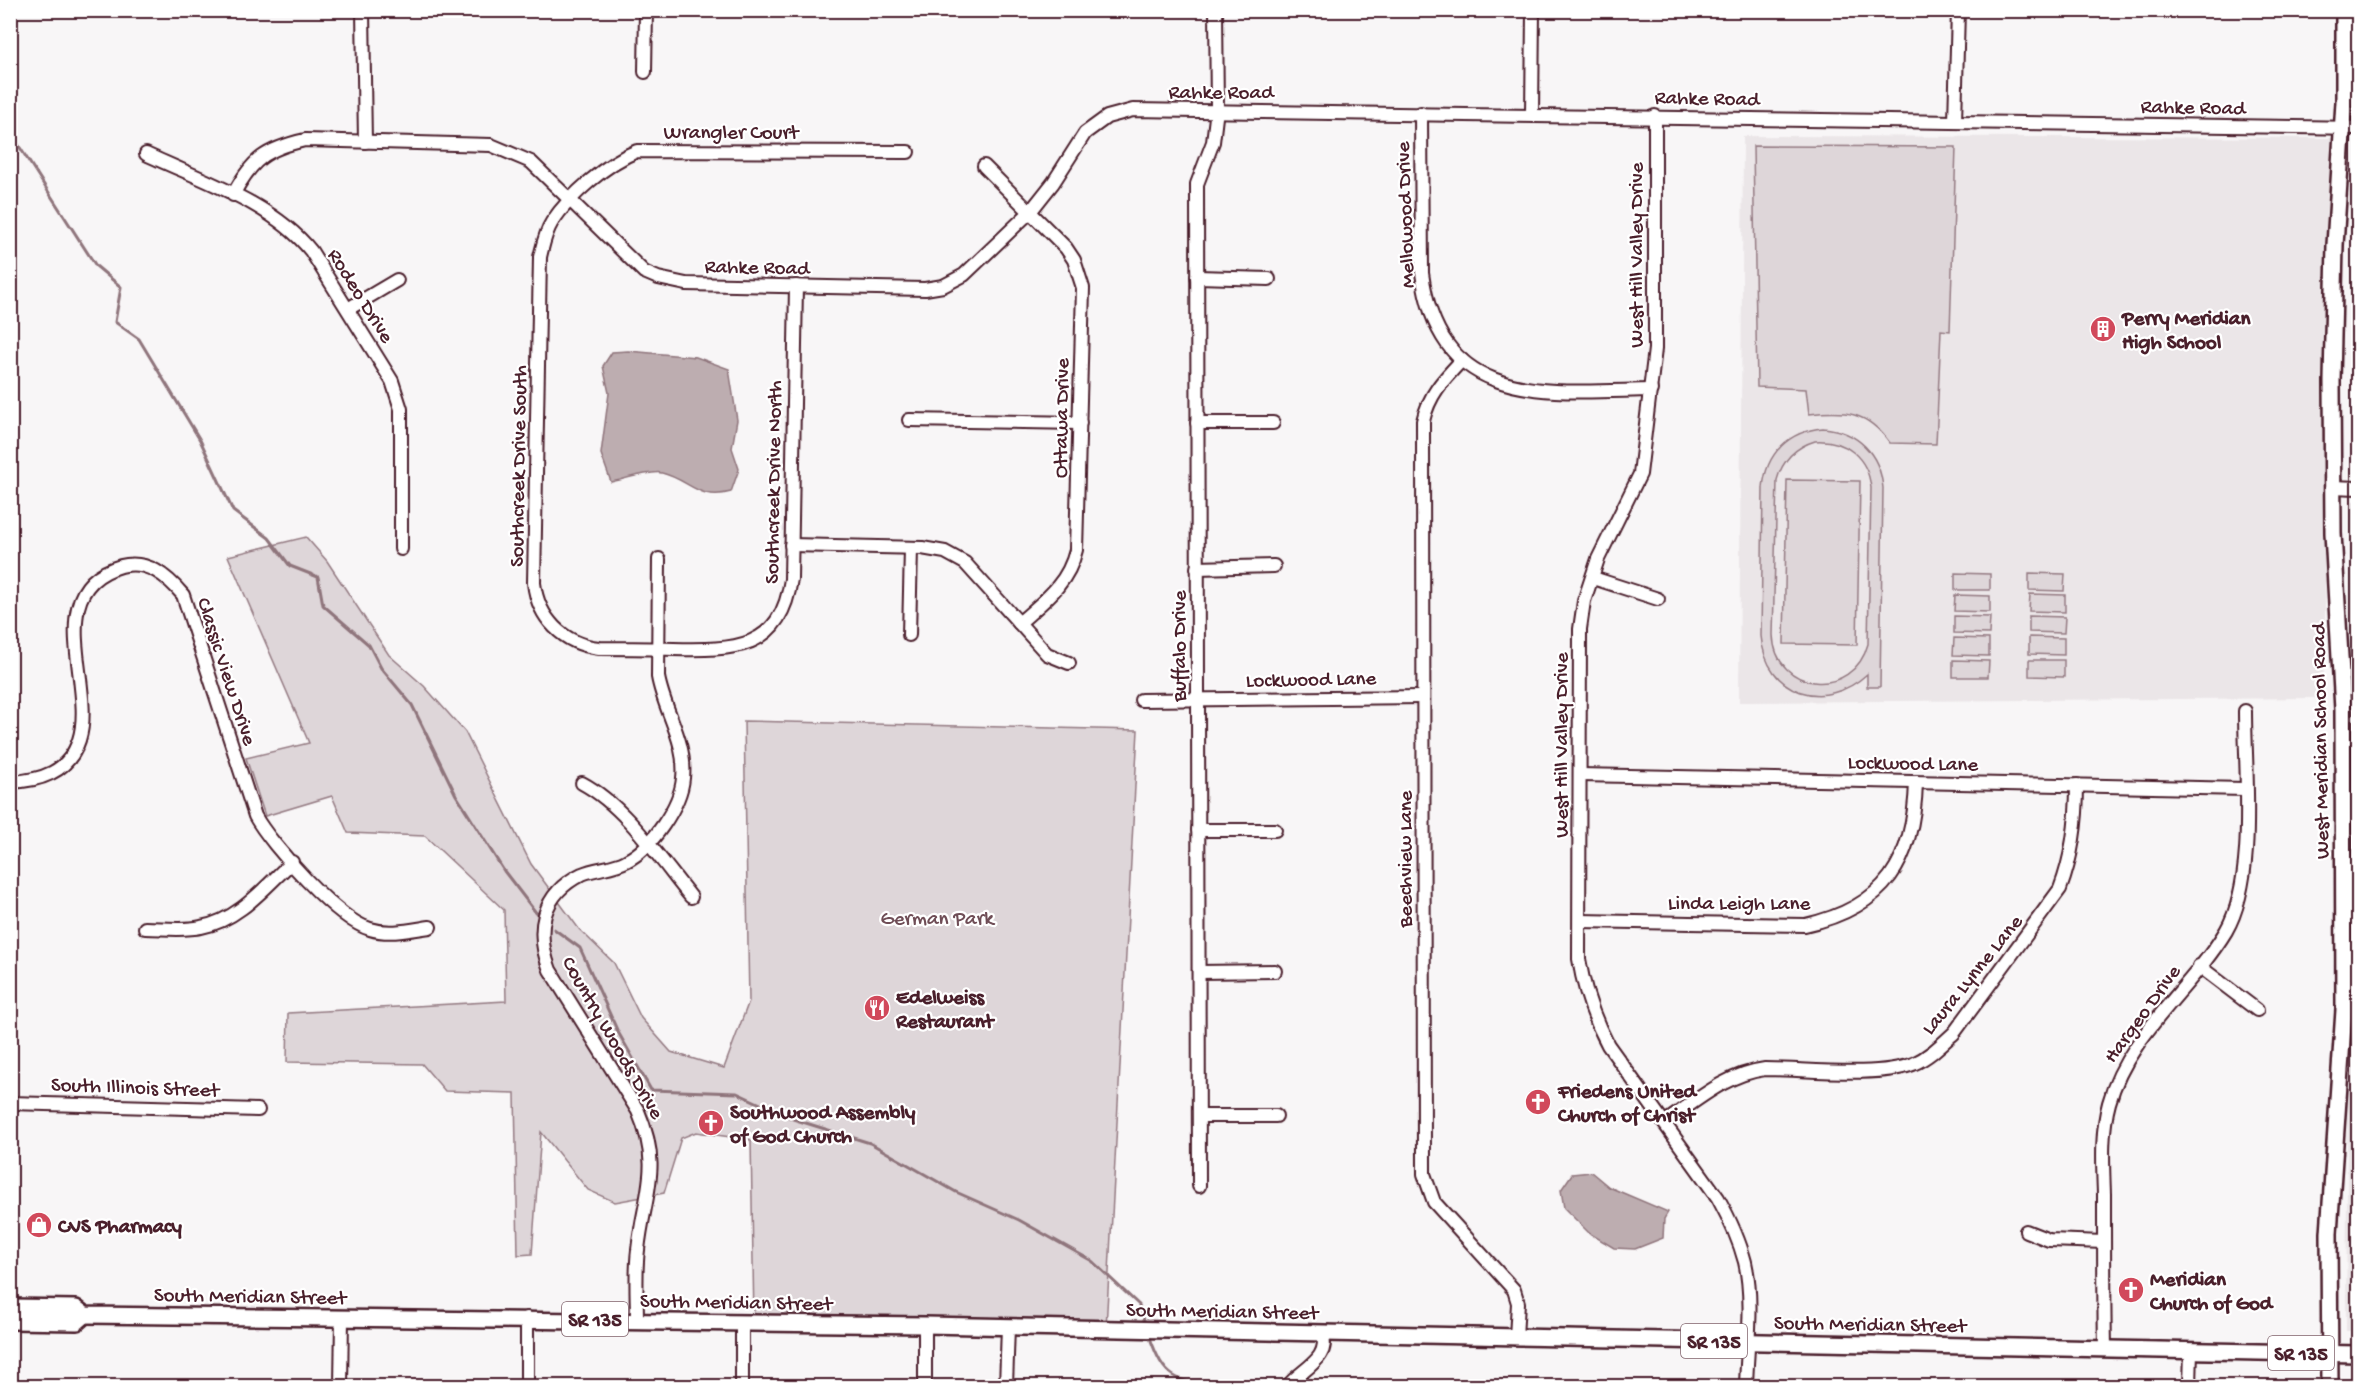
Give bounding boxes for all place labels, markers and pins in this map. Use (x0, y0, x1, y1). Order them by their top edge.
place label: Perry Meridian High School (2121, 308, 2252, 357)
building icon: Perry Meridian High School (2088, 314, 2118, 344)
place label: Edelweiss Restaurant (895, 987, 996, 1036)
restaurant icon: Edelweiss Restaurant (862, 993, 892, 1023)
place label: Friedens United Church of Christ (1557, 1081, 1698, 1130)
church icon: Friedens United Church of Christ (1523, 1087, 1553, 1117)
place label: Southwood Assembly of God Church (729, 1102, 916, 1151)
church icon: Southwood Assembly of God Church (696, 1108, 726, 1138)
shop icon: CVS Pharmacy (24, 1210, 54, 1240)
place label: CVS Pharmacy (57, 1216, 182, 1241)
place label: Meridian Church of God (2149, 1269, 2275, 1318)
church icon: Meridian Church of God (2116, 1275, 2146, 1305)

